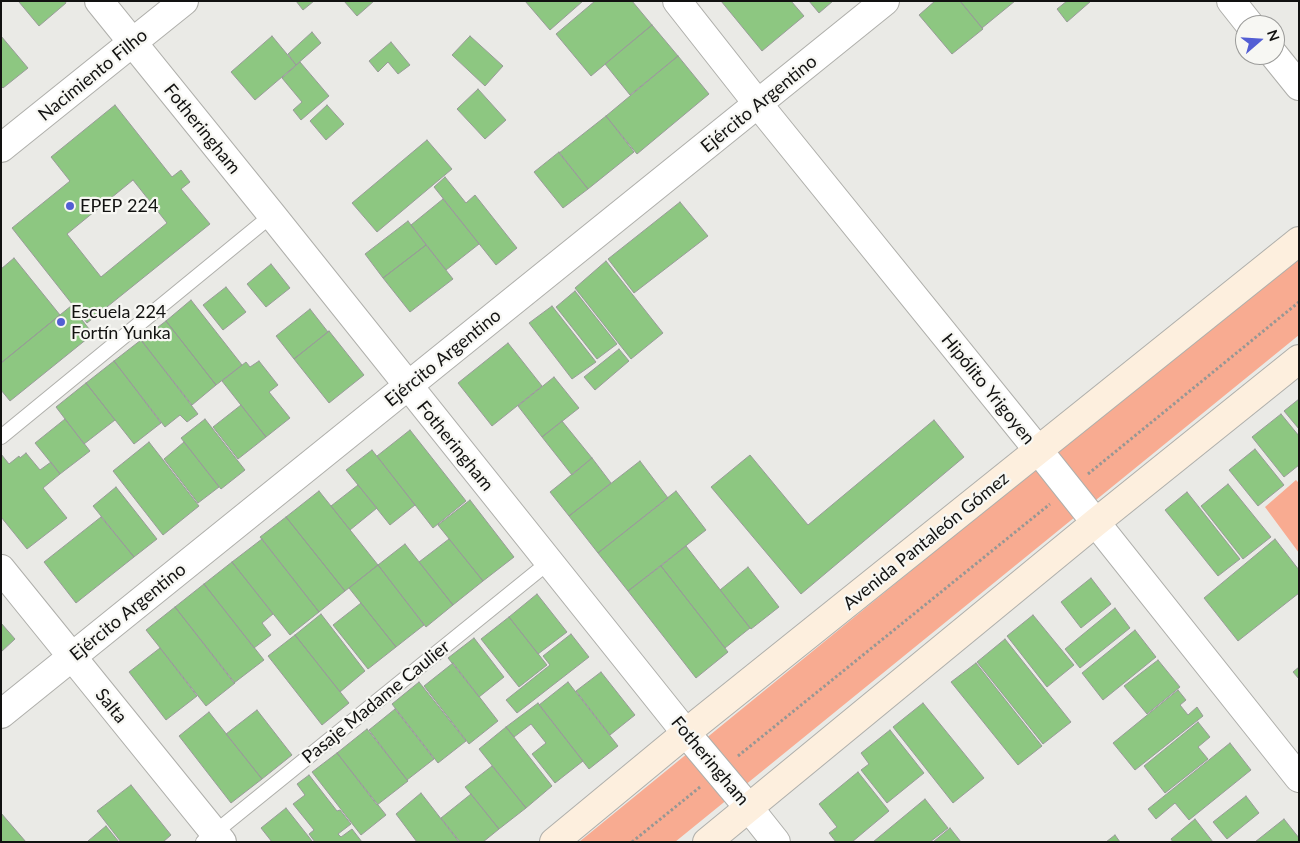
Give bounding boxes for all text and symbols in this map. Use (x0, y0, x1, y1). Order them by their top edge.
north arrow (1235, 15, 1285, 65)
street label: Nacimiento Filho (34, 24, 152, 126)
text: N (1264, 27, 1284, 43)
street label: Ejército Argentino (697, 51, 821, 157)
street label: Fotheringham (159, 80, 245, 178)
place label: EPEP 224 (80, 195, 158, 217)
marker: EPEP 224 (64, 200, 76, 212)
place label: Escuela 224 Fortín Yunka (71, 301, 171, 344)
street label: Ejército Argentino (381, 305, 505, 411)
marker: Escuela 224 Fortín Yunka (55, 316, 67, 328)
street label: Hipólito Yrigoyen (937, 329, 1039, 449)
street label: Fotheringham (412, 397, 498, 495)
street label: Avenida Pantaleón Gómez (839, 467, 1013, 615)
street label: Ejército Argentino (66, 559, 190, 665)
street label: Pasaje Madame Caulier (298, 636, 454, 768)
street label: Salta (91, 684, 131, 728)
street label: Fotheringham (667, 712, 753, 810)

